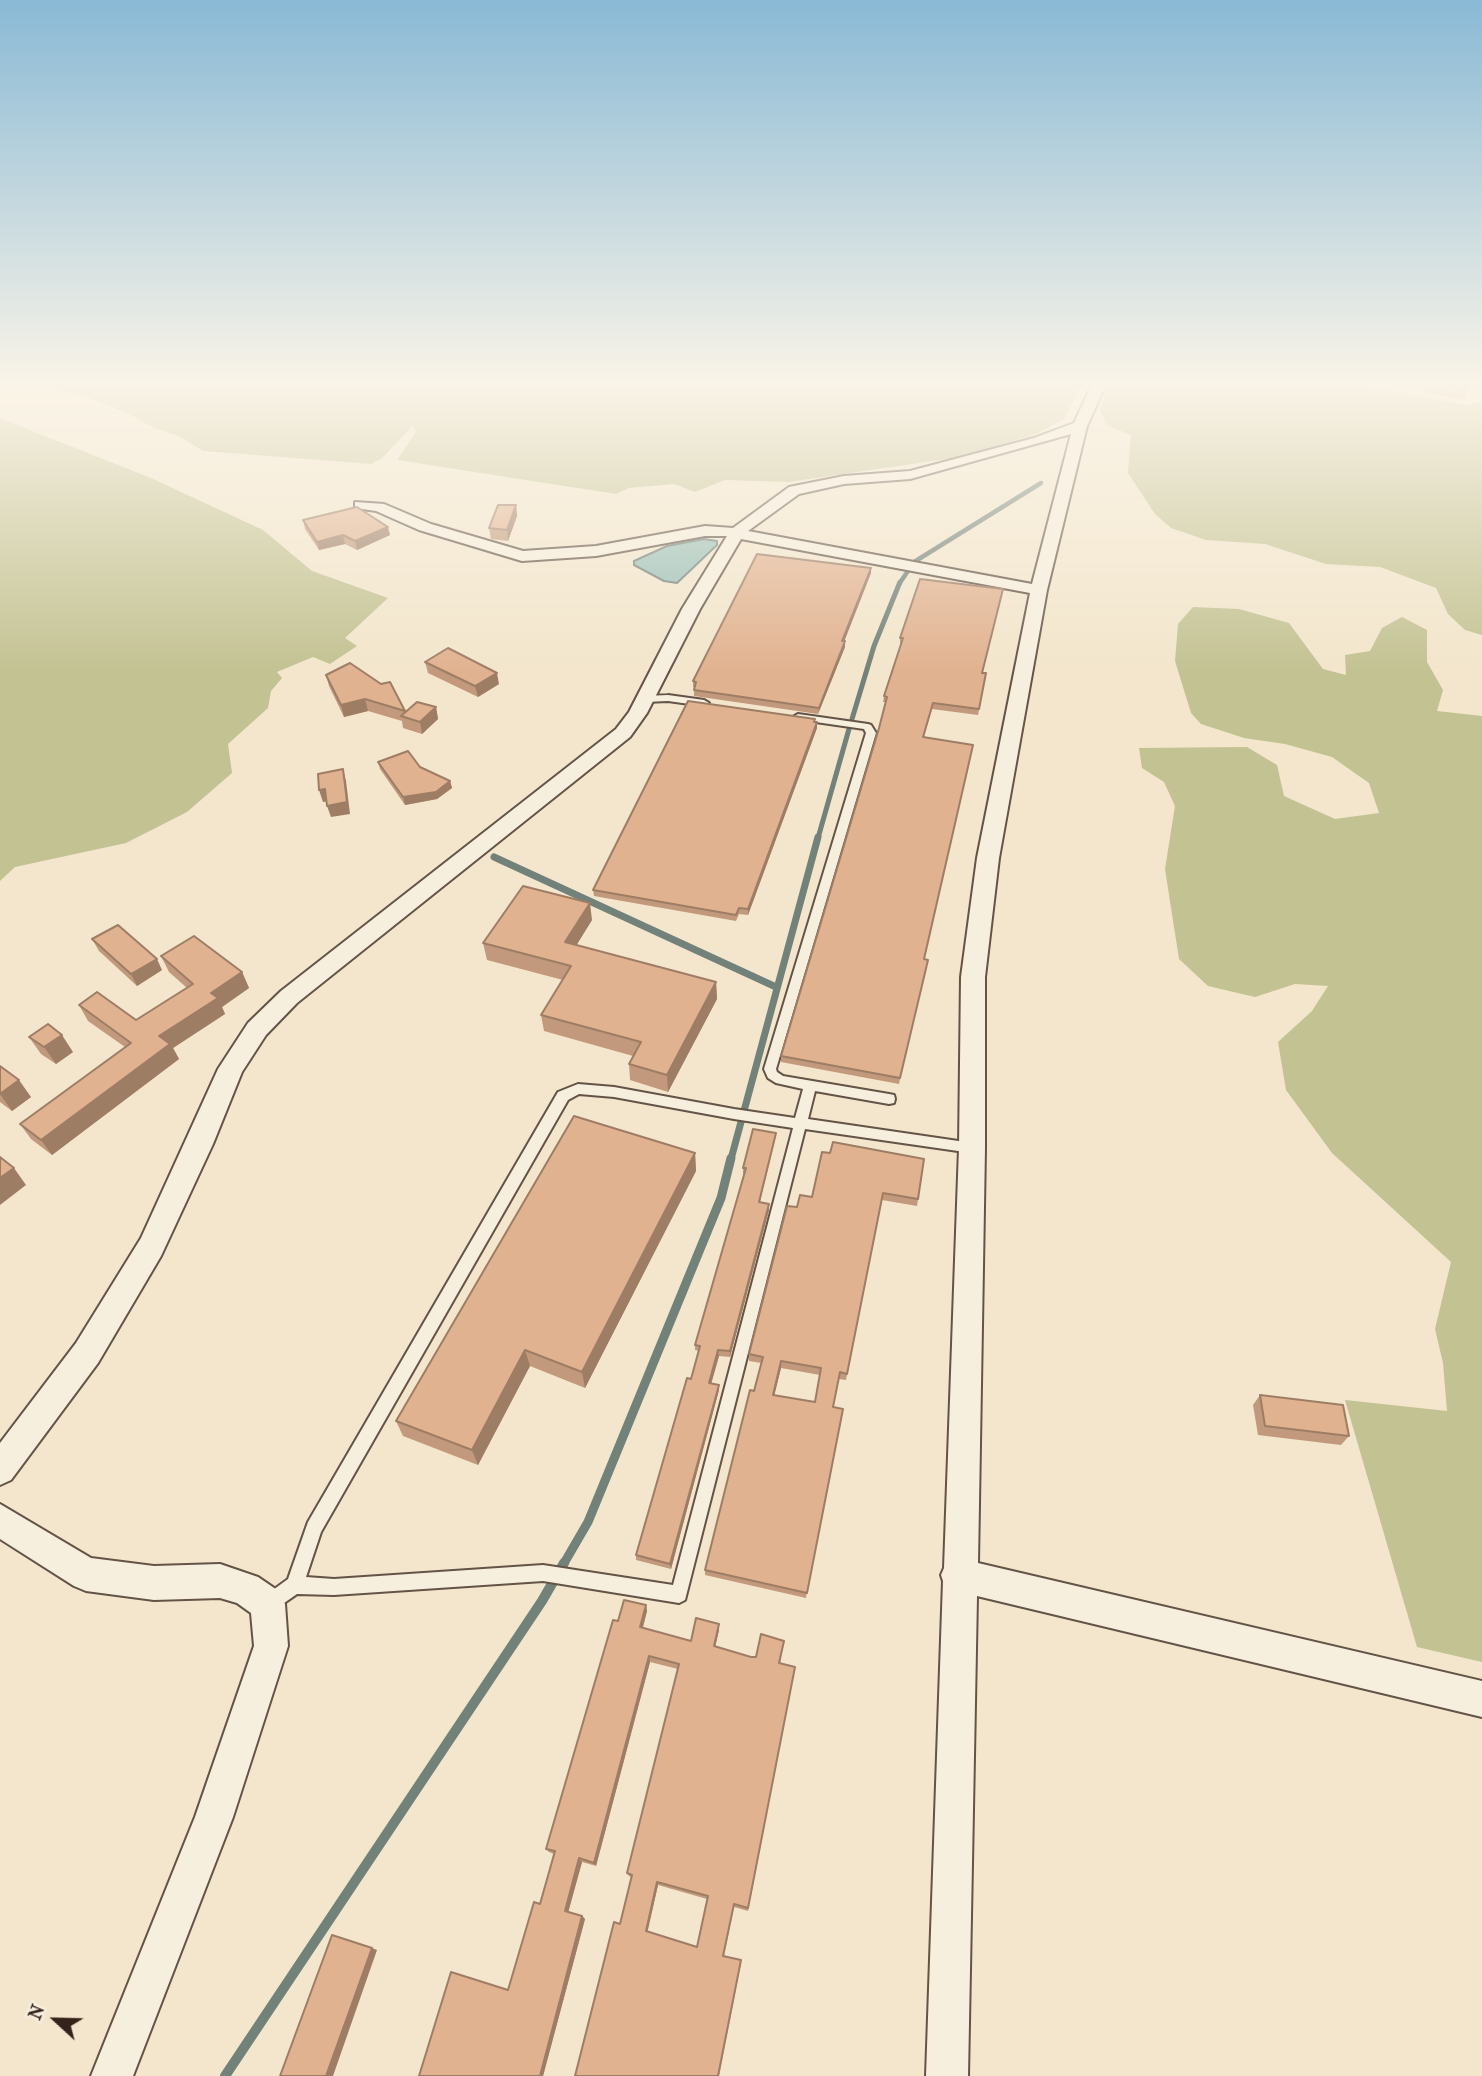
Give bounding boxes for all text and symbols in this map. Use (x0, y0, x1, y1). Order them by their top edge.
north arrow (21, 1985, 91, 2055)
text: N (24, 2001, 49, 2023)

